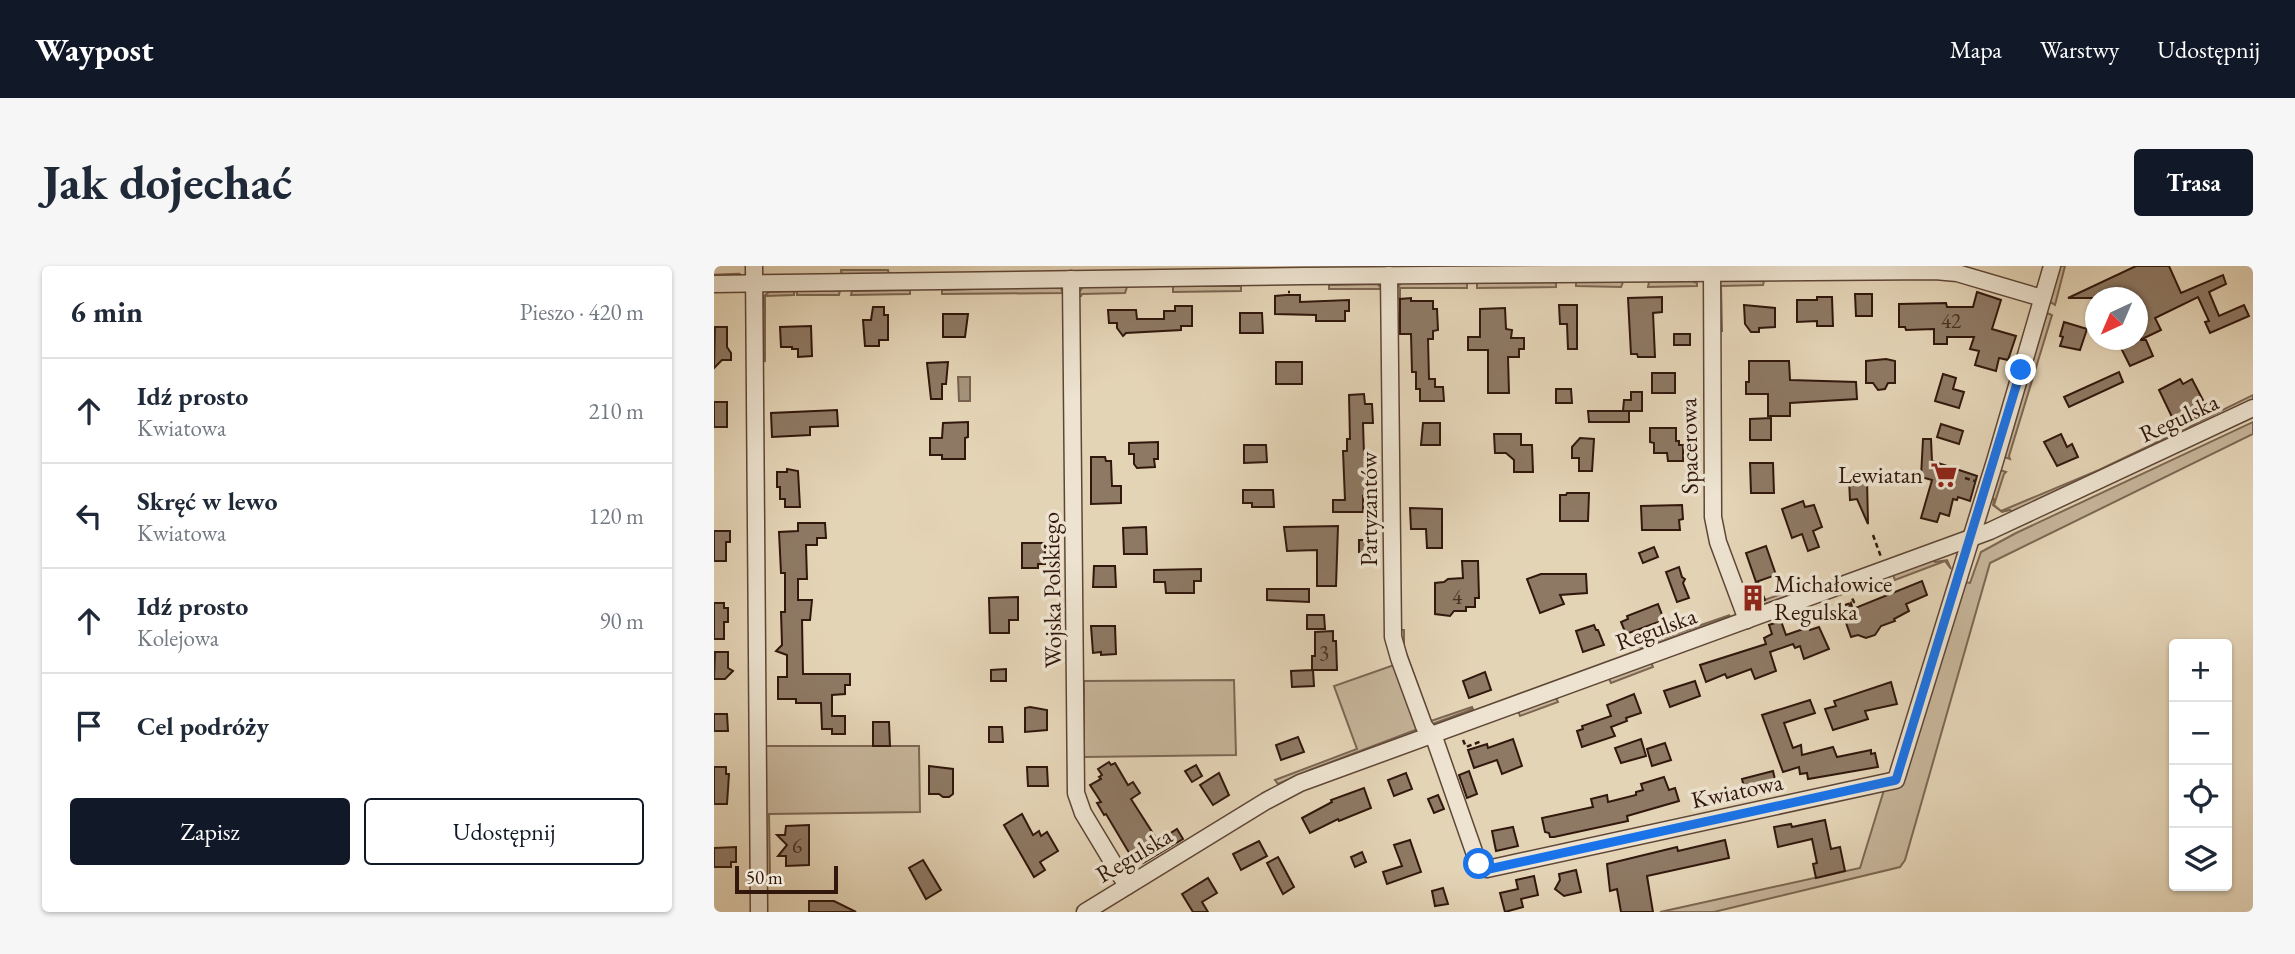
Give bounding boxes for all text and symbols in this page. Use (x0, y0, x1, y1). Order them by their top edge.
text: Waypost (35, 28, 154, 71)
text: Mapa (1950, 34, 2002, 65)
text: Warstwy (2040, 34, 2119, 65)
text: Udostępnij (2157, 34, 2260, 65)
button: Trasa (2134, 149, 2253, 216)
text: Jak dojechać (42, 150, 292, 214)
north arrow (2085, 287, 2148, 350)
text: 6 min (70, 292, 143, 331)
text: Pieszo · 420 m (520, 297, 644, 327)
house number: 42 (1941, 307, 1961, 334)
route end (2005, 354, 2036, 385)
text: Idź prosto (137, 379, 248, 413)
street label: Regulska (2134, 386, 2224, 449)
icon: ahead (70, 392, 108, 430)
text: 210 m (588, 396, 644, 426)
street label: Spacerowa (1672, 397, 1705, 495)
text: Kwiatowa (137, 413, 226, 443)
street label: Partyzantów (1353, 451, 1384, 566)
place label: Lewiatan (1838, 459, 1923, 490)
supermarket icon: Lewiatan (1929, 460, 1959, 490)
text: Skręć w lewo (137, 484, 278, 518)
icon: left (70, 497, 108, 535)
text: 120 m (588, 501, 644, 531)
street label: Wojska Polskiego (1035, 512, 1068, 668)
text: Kwiatowa (137, 518, 226, 548)
place label: Michałowice Regulska (1774, 568, 1892, 627)
house number: 4 (1452, 583, 1463, 610)
building icon: Michałowice Regulska (1738, 583, 1768, 613)
text: Idź prosto (137, 589, 248, 623)
street label: Regulska (1611, 599, 1701, 657)
icon: ahead (70, 602, 108, 640)
text: 90 m (599, 606, 644, 636)
text: Kolejowa (137, 623, 219, 653)
house number: 3 (1319, 639, 1329, 666)
map controls (2169, 639, 2232, 891)
button: + (2169, 639, 2232, 702)
button: − (2169, 702, 2232, 765)
icon: arrive (70, 707, 108, 745)
text: Cel podróży (137, 709, 269, 743)
button: locate (2169, 765, 2232, 828)
street label: Kwiatowa (1688, 766, 1786, 815)
button: Zapisz (70, 798, 350, 865)
button: Udostępnij (364, 798, 644, 865)
street label: Regulska (1090, 819, 1178, 889)
button: layers (2169, 828, 2232, 891)
house number: 6 (792, 832, 802, 859)
route start (1463, 848, 1494, 879)
scale bar (735, 863, 838, 895)
text: 50 m (746, 865, 783, 890)

